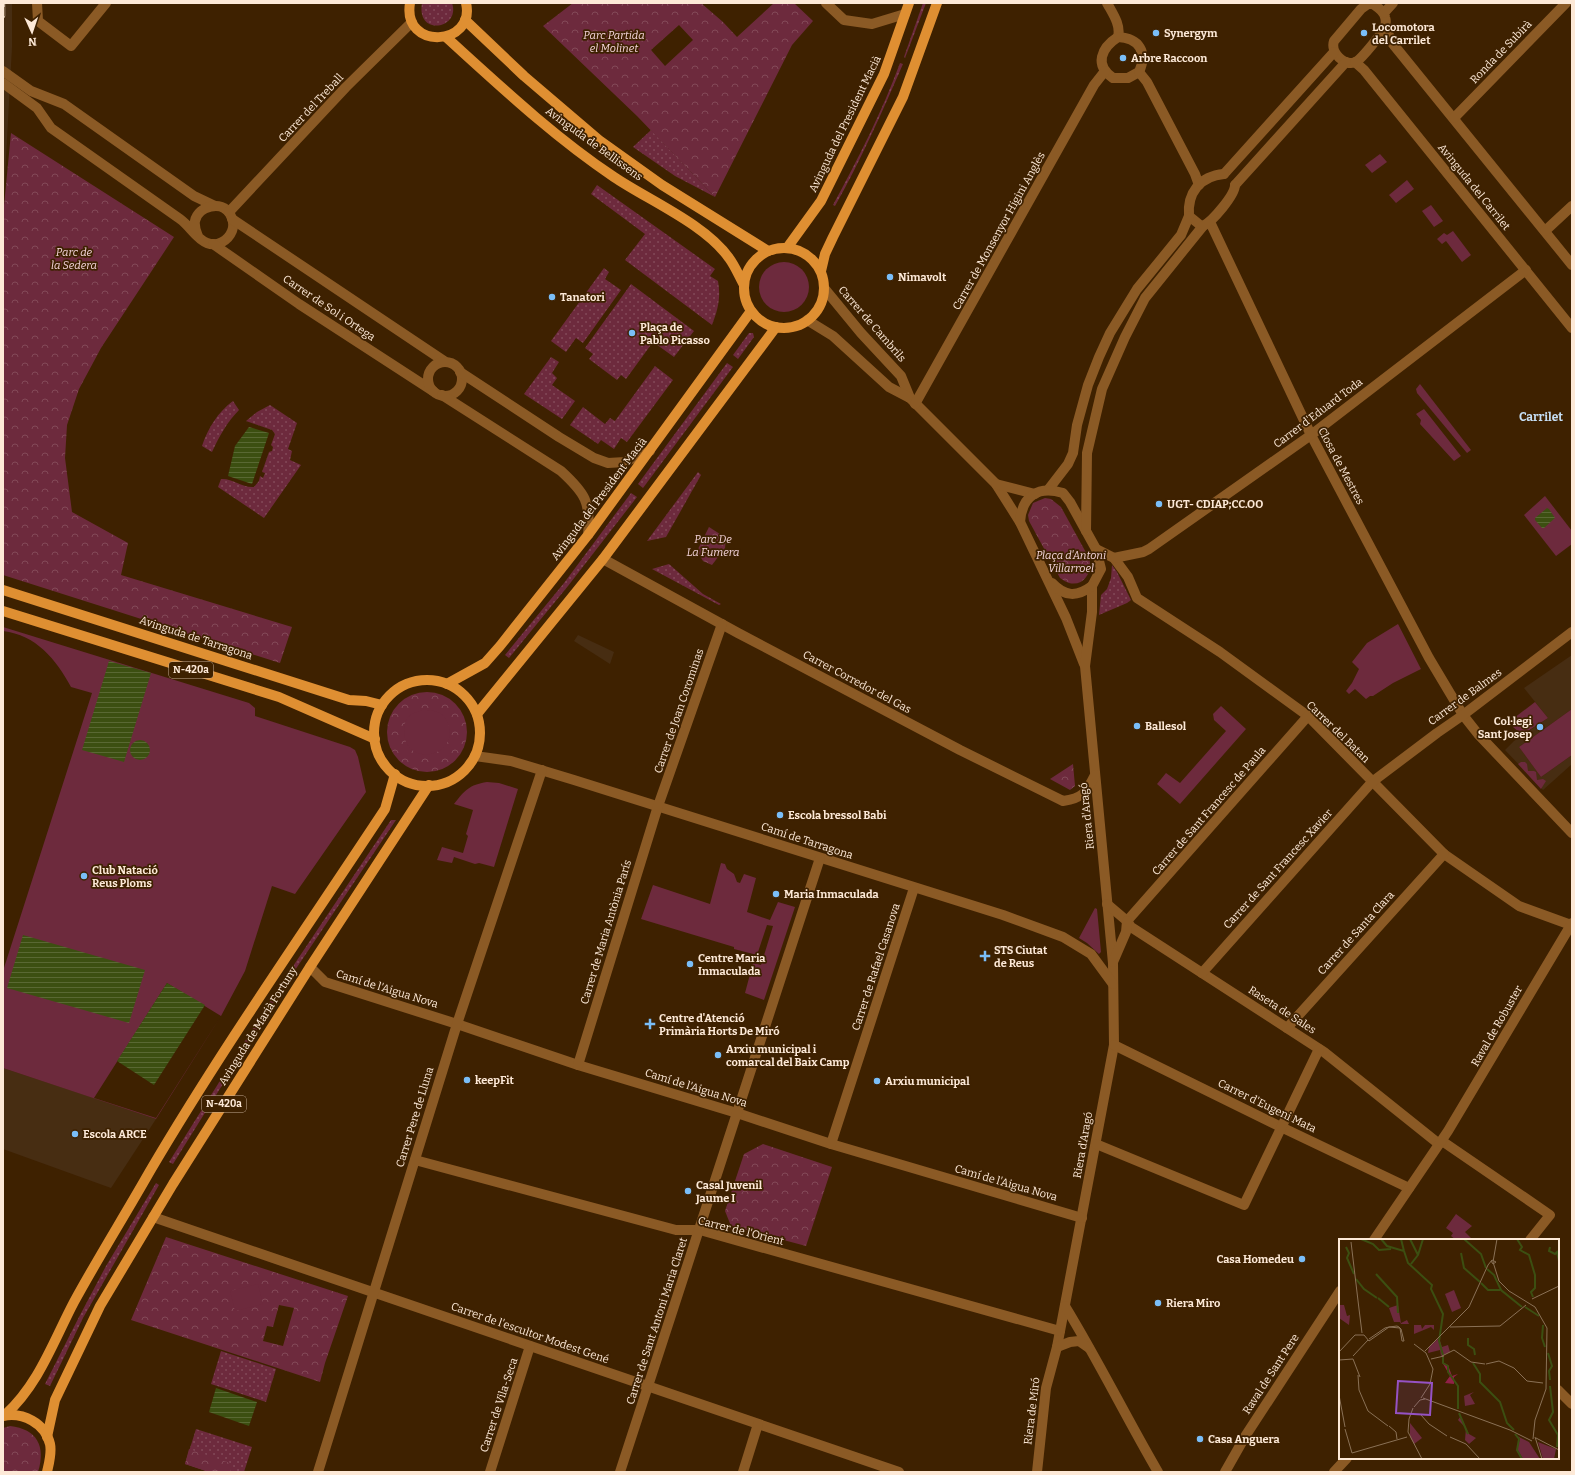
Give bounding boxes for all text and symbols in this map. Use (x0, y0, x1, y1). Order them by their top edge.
north arrow (12, 12, 52, 52)
street label: Ronda de Subirà (1467, 18, 1535, 86)
place label: Locomotora del Carrilet (1372, 21, 1435, 47)
place label: Synergym (1164, 27, 1218, 40)
marker: Synergym (1151, 28, 1161, 38)
marker: Locomotora del Carrilet (1359, 28, 1369, 38)
park label: Parc Partida el Molinet (583, 29, 645, 55)
text: N (27, 35, 37, 48)
place label: Arbre Raccoon (1131, 52, 1207, 65)
marker: Arbre Raccoon (1118, 53, 1128, 63)
street label: Avinguda del President Macià (806, 54, 884, 194)
street label: Carrer del Treball (276, 71, 346, 145)
street label: Avinguda de Bellissens (543, 104, 645, 184)
street label: Avinguda del Carrilet (1435, 141, 1513, 233)
street label: Carrer de Monsenyor Higini Anglès (950, 150, 1048, 312)
park label: Parc de la Sedera (51, 246, 97, 272)
place label: Nimavolt (898, 271, 947, 284)
street label: Carrer de Sol i Ortega (280, 272, 378, 344)
marker: Nimavolt (885, 272, 895, 282)
street label: Carrer de Cambrils (836, 283, 908, 365)
place label: Tanatori (560, 291, 605, 304)
marker: Tanatori (547, 292, 557, 302)
place label: Plaça de Pablo Picasso (640, 321, 710, 347)
marker: Plaça de Pablo Picasso (627, 328, 637, 338)
street label: Carrer d'Eduard Toda (1271, 375, 1365, 451)
district label: Carrilet (1519, 410, 1563, 424)
street label: Closa de Mestres (1315, 425, 1367, 507)
street label: Avinguda del President Macià (549, 435, 649, 563)
place label: UGT- CDIAP;CC.OO (1167, 498, 1263, 511)
marker: UGT- CDIAP;CC.OO (1154, 499, 1164, 509)
park label: Parc De La Fumera (686, 533, 740, 559)
park label: Plaça d'Antoni Villarroel (1036, 549, 1106, 575)
street label: Avinguda de Tarragona (138, 614, 254, 662)
street label: Carrer de Joan Corominas (652, 647, 706, 775)
street label: Carrer Corredor del Gas (801, 648, 913, 716)
road number: N-420a (169, 662, 213, 678)
street label: Carrer de Balmes (1426, 666, 1504, 728)
street label: Carrer del Batan (1304, 699, 1372, 765)
place label: Col·legi Sant Josep (1478, 715, 1532, 741)
place label: Ballesol (1145, 720, 1187, 733)
marker: Ballesol (1132, 721, 1142, 731)
marker: Col·legi Sant Josep (1535, 722, 1545, 732)
street label: Carrer de Sant Francesc de Paula (1149, 744, 1269, 878)
street label: Riera d'Aragó (1077, 782, 1097, 850)
street label: Carrer de Sant Francesc Xavier (1221, 806, 1335, 931)
place label: Escola bressol Babi (788, 809, 887, 822)
marker: Escola bressol Babi (775, 810, 785, 820)
street label: Camí de Tarragona (759, 820, 855, 862)
street label: Carrer de Maria Antònia París (578, 858, 634, 1006)
place label: Club Natació Reus Ploms (92, 864, 158, 890)
marker: Club Natació Reus Ploms (79, 871, 89, 881)
place label: Maria Inmaculada (784, 888, 880, 901)
marker: Maria Inmaculada (771, 889, 781, 899)
street label: Carrer de Santa Clara (1315, 889, 1397, 977)
street label: Carrer de Rafael Casanova (849, 902, 903, 1032)
place label: STS Ciutat de Reus (994, 944, 1048, 970)
marker: STS Ciutat de Reus (979, 950, 991, 962)
place label: Centre Maria Inmaculada (698, 952, 766, 978)
marker: Centre Maria Inmaculada (685, 959, 695, 969)
street label: Avinguda de Marià Fortuny (216, 964, 300, 1088)
street label: Camí de l'Aigua Nova (334, 967, 440, 1011)
street label: Raseta de Sales (1246, 983, 1318, 1037)
street label: Raval de Robuster (1469, 983, 1525, 1069)
place label: Centre d'Atenció Primària Horts De Miró (659, 1012, 780, 1038)
marker: Centre d'Atenció Primària Horts De Miró (644, 1018, 656, 1030)
place label: Arxiu municipal i comarcal del Baix Camp (726, 1043, 850, 1069)
marker: Arxiu municipal i comarcal del Baix Camp (713, 1050, 723, 1060)
street label: Carrer Pere de Lluna (394, 1065, 436, 1169)
street label: Camí de l'Aigua Nova (643, 1066, 749, 1110)
place label: keepFit (475, 1074, 515, 1087)
marker: keepFit (462, 1075, 472, 1085)
place label: Arxiu municipal (885, 1075, 970, 1088)
marker: Arxiu municipal (872, 1076, 882, 1086)
street label: Carrer d'Eugeni Mata (1216, 1077, 1318, 1135)
road number: N-420a (202, 1096, 246, 1112)
street label: Riera d'Aragó (1071, 1111, 1095, 1179)
place label: Escola ARCE (83, 1128, 147, 1141)
marker: Escola ARCE (70, 1129, 80, 1139)
street label: Camí de l'Aigua Nova (953, 1162, 1059, 1204)
place label: Casal Juvenil Jaume I (695, 1179, 763, 1205)
marker: Casal Juvenil Jaume I (683, 1186, 693, 1196)
street label: Carrer de l'Orient (697, 1214, 785, 1248)
street label: Carrer de Sant Antoni Maria Claret (624, 1236, 690, 1406)
inset map (1339, 1239, 1559, 1459)
place label: Casa Homedeu (1216, 1253, 1294, 1266)
marker: Casa Homedeu (1297, 1254, 1307, 1264)
place label: Riera Miro (1166, 1297, 1220, 1310)
marker: Riera Miro (1153, 1298, 1163, 1308)
street label: Carrer de l'escultor Modest Gené (449, 1300, 611, 1366)
street label: Raval de Sant Pere (1240, 1331, 1302, 1417)
street label: Carrer de Vila-Seca (478, 1356, 520, 1454)
street label: Riera de Miró (1021, 1377, 1043, 1445)
place label: Casa Anguera (1208, 1433, 1280, 1446)
marker: Casa Anguera (1195, 1434, 1205, 1444)

